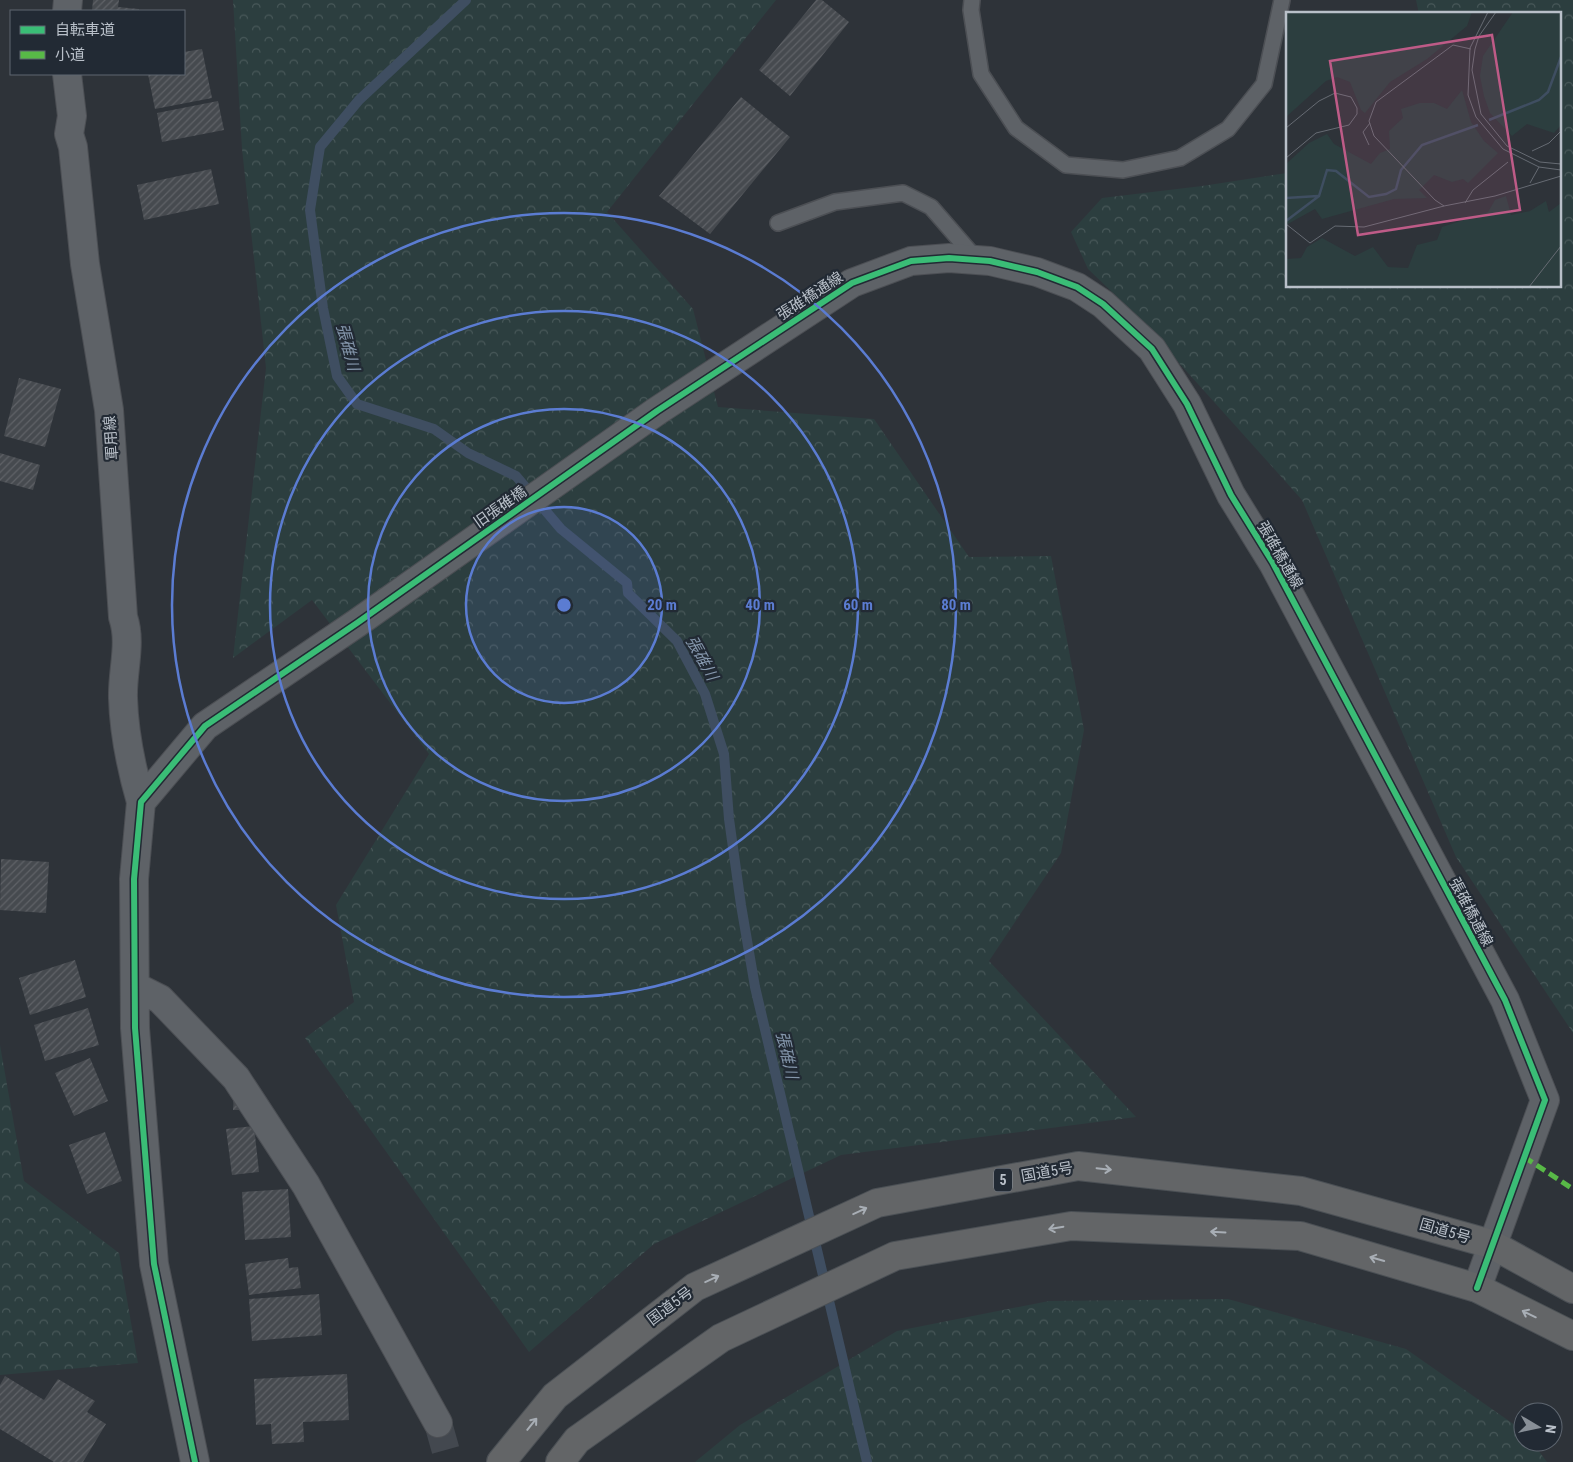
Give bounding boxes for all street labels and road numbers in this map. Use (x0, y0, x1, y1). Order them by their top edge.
street label: 張碓橋通線 (774, 268, 846, 324)
street label: 軍用線 (100, 415, 122, 461)
street label: 旧張碓橋 (470, 482, 530, 532)
street label: 張碓橋通線 (1253, 518, 1307, 592)
street label: 張碓橋通線 (1445, 875, 1497, 949)
street label: 国道5号 (1020, 1159, 1074, 1185)
road number: 5 (994, 1168, 1012, 1192)
street label: 国道5号 (1417, 1215, 1473, 1247)
street label: 国道5号 (644, 1283, 696, 1329)

